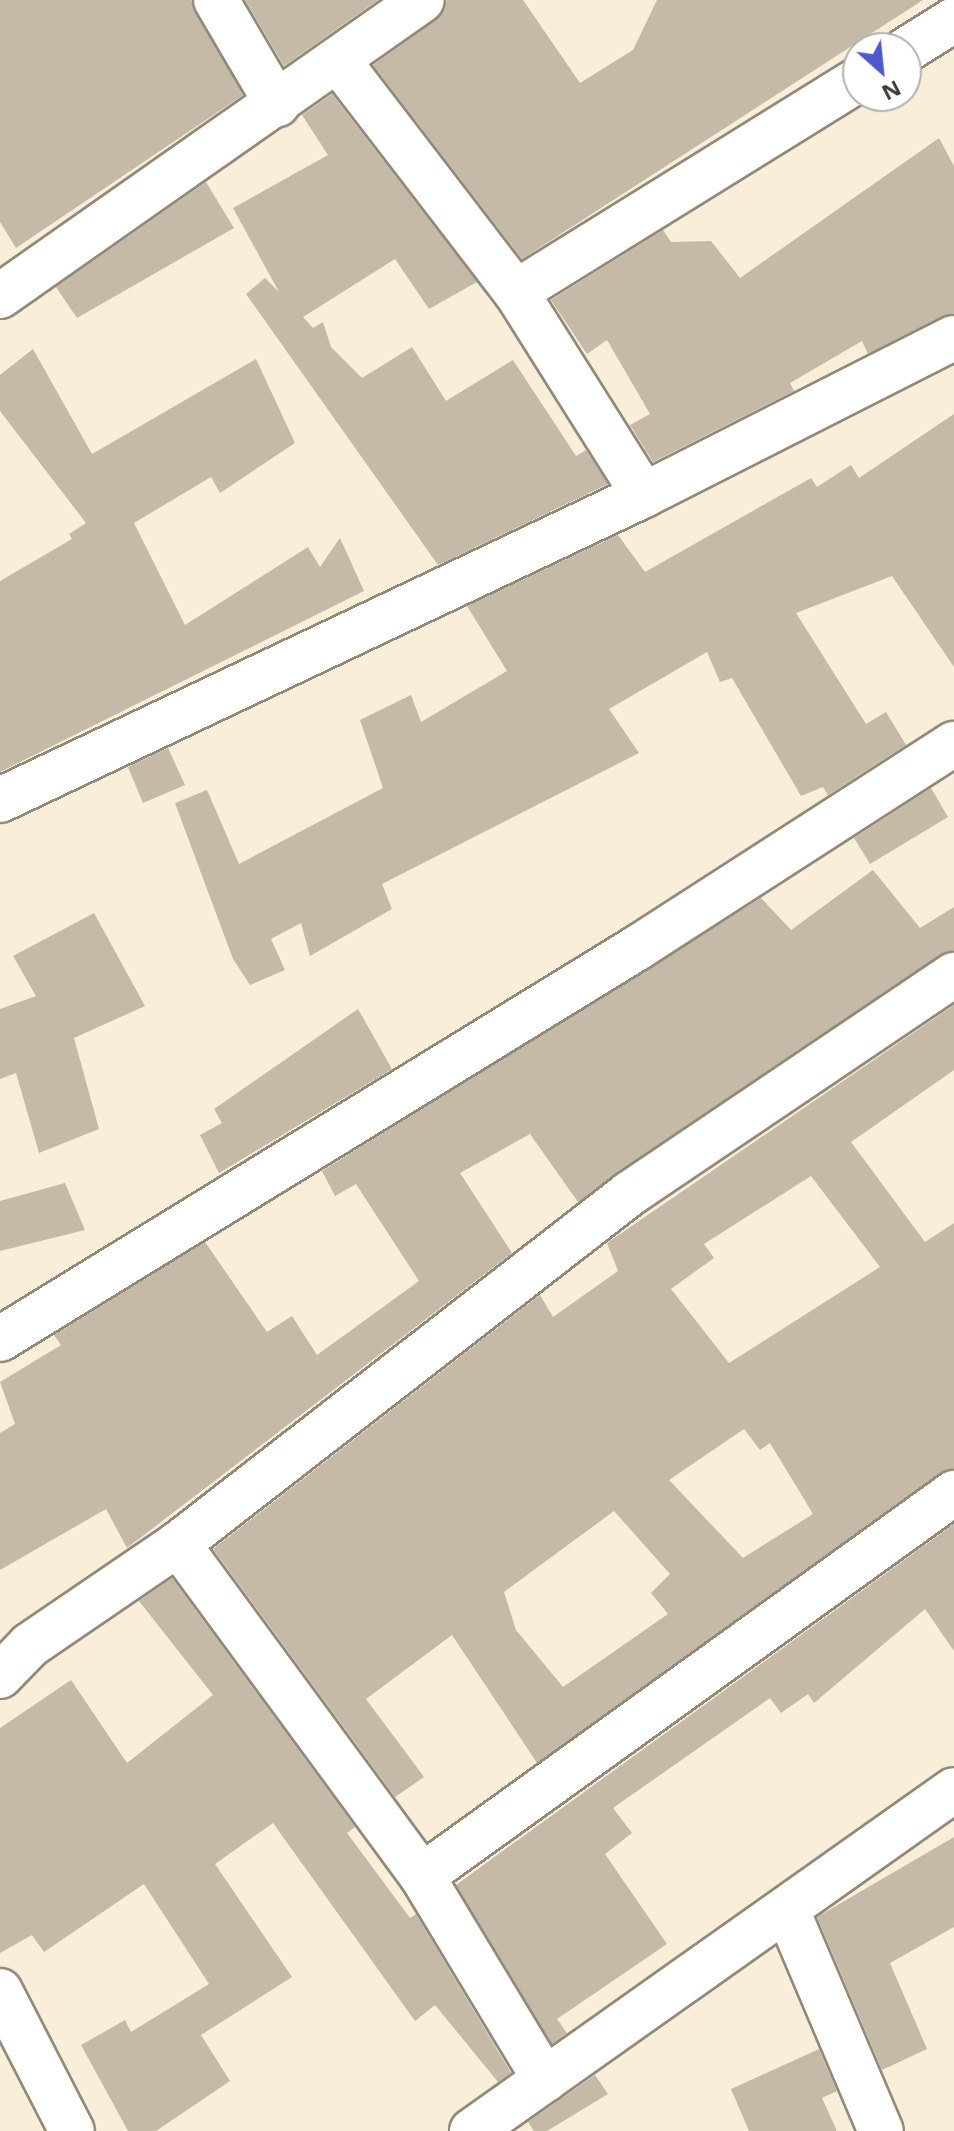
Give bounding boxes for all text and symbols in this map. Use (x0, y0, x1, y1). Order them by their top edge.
north arrow (842, 32, 922, 112)
text: N (877, 74, 907, 109)

